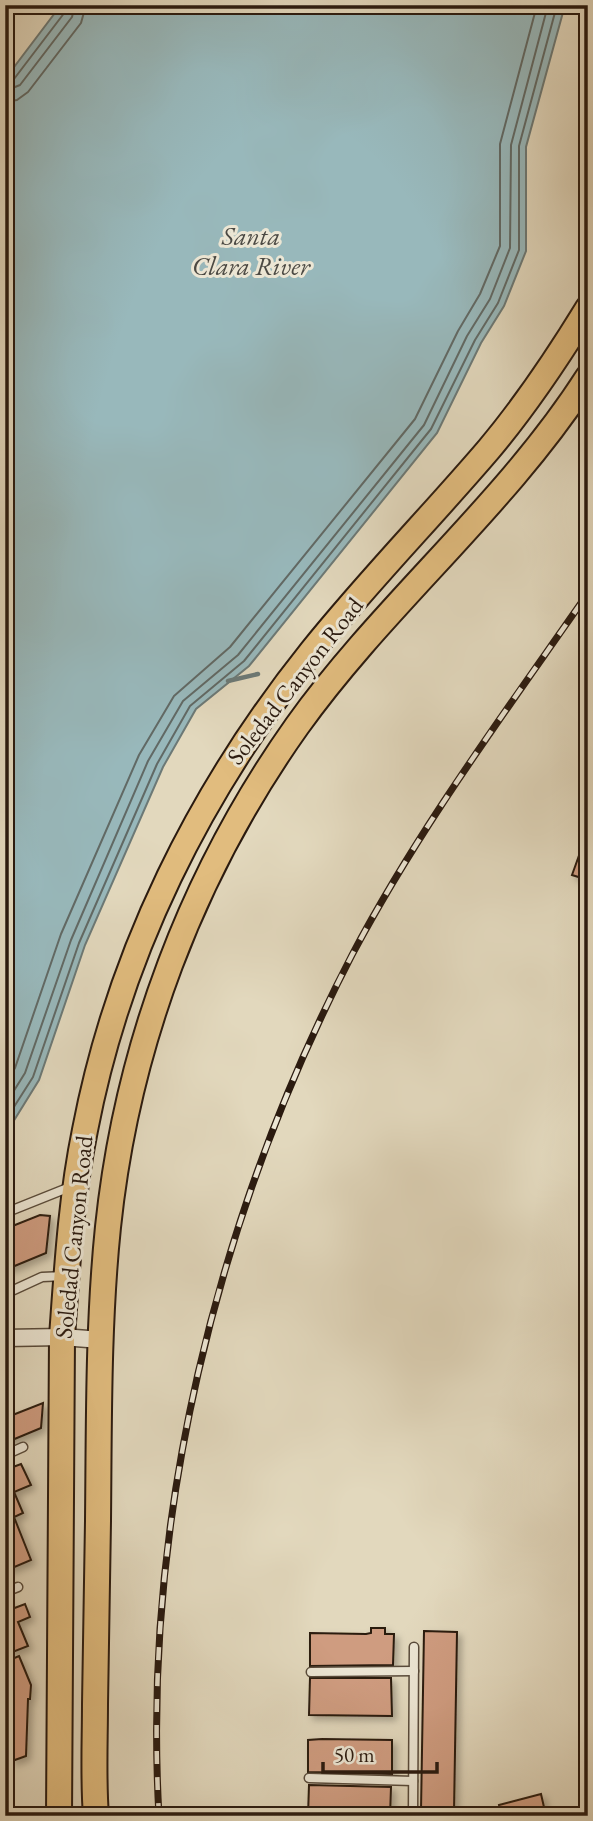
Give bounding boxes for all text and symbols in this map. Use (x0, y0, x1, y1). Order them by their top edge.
water label: Santa Clara River (192, 219, 311, 283)
street label: Soledad Canyon Road (220, 590, 370, 771)
street label: Soledad Canyon Road (47, 1133, 100, 1340)
scale bar (323, 1730, 437, 1774)
text: 50 m (334, 1741, 375, 1768)

